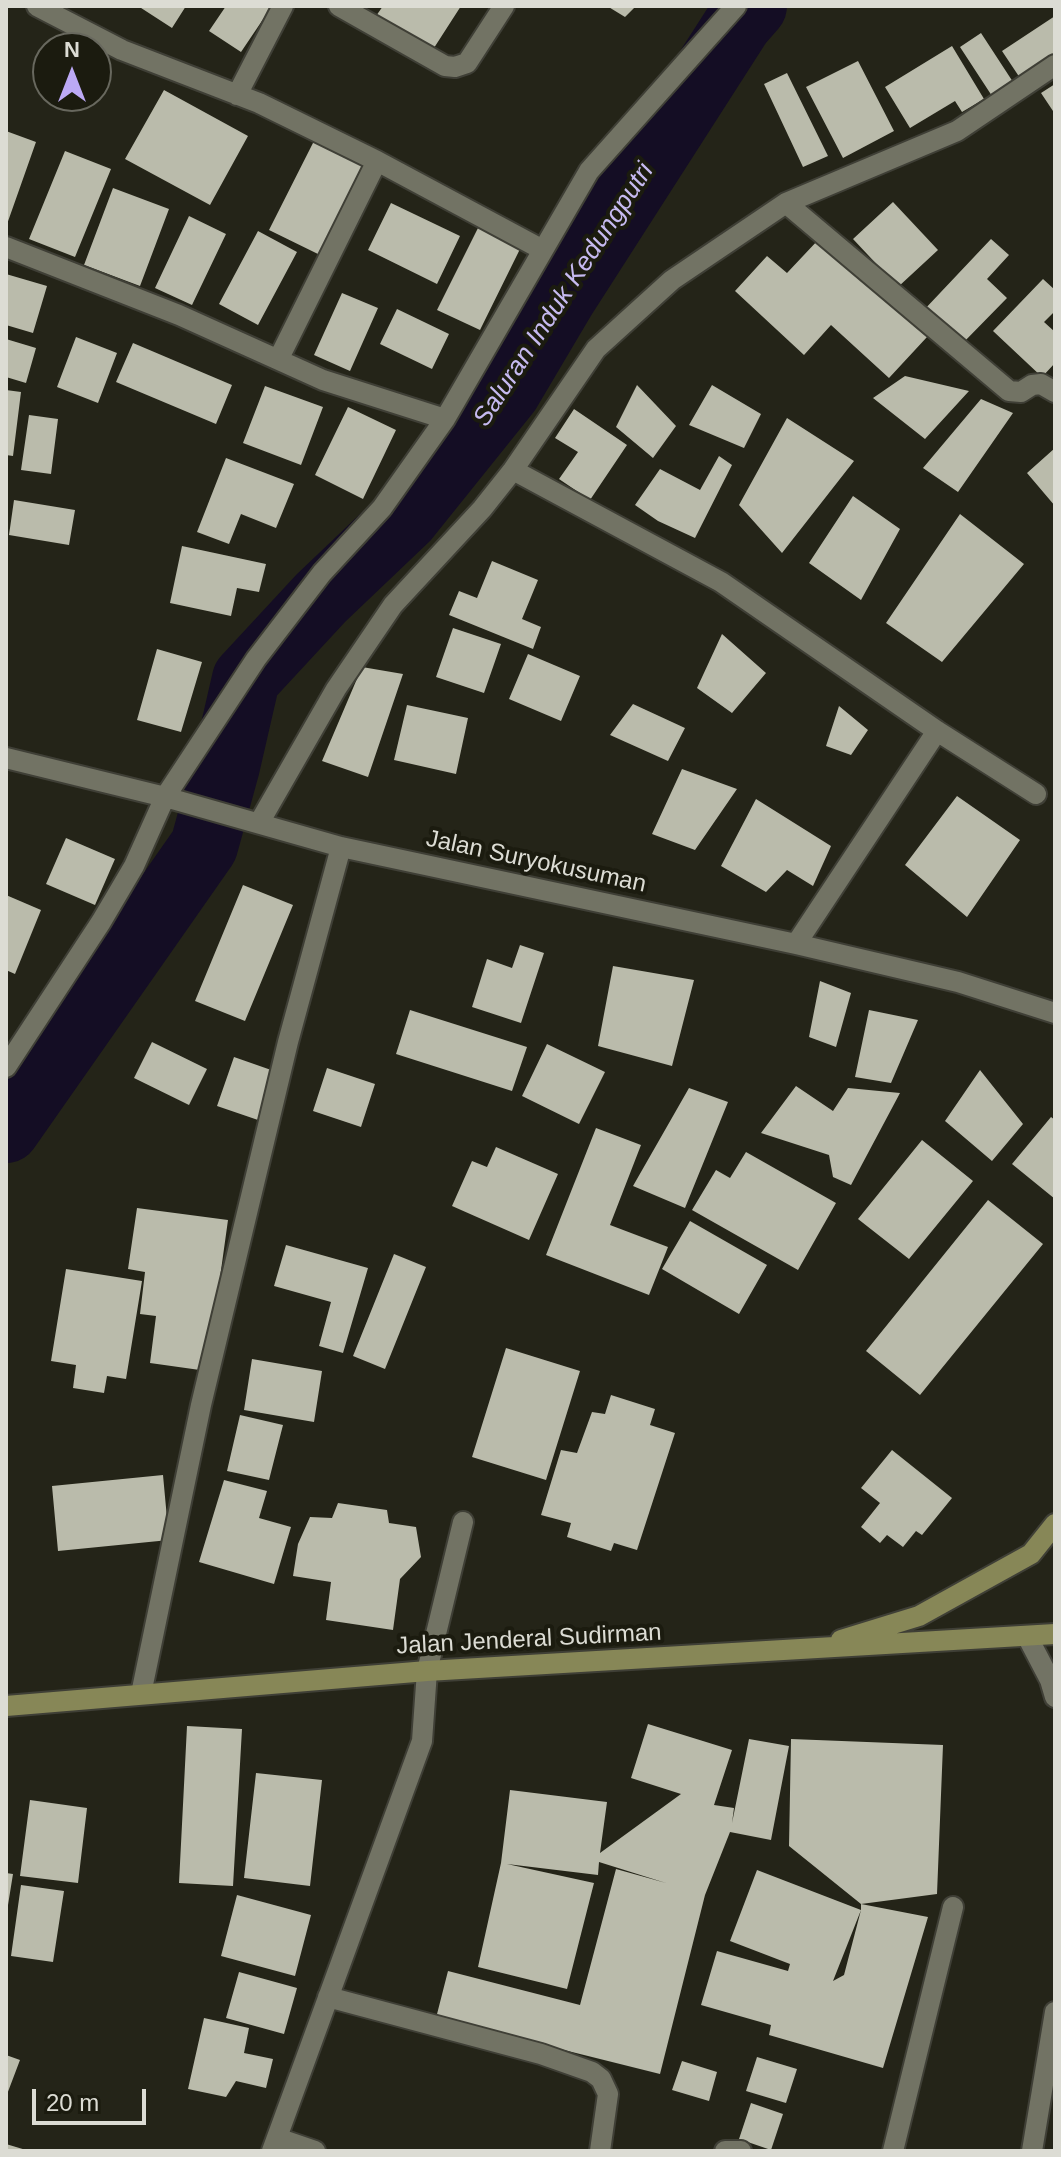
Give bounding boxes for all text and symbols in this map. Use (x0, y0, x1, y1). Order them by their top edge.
north arrow (32, 32, 112, 112)
text: N (64, 37, 80, 62)
water label: Saluran Induk Kedungputri (467, 157, 661, 433)
street label: Jalan Suryokusuman (423, 825, 649, 899)
street label: Jalan Jenderal Sudirman (396, 1619, 662, 1661)
scale bar (36, 2073, 150, 2123)
text: 20 m (46, 2089, 99, 2116)

